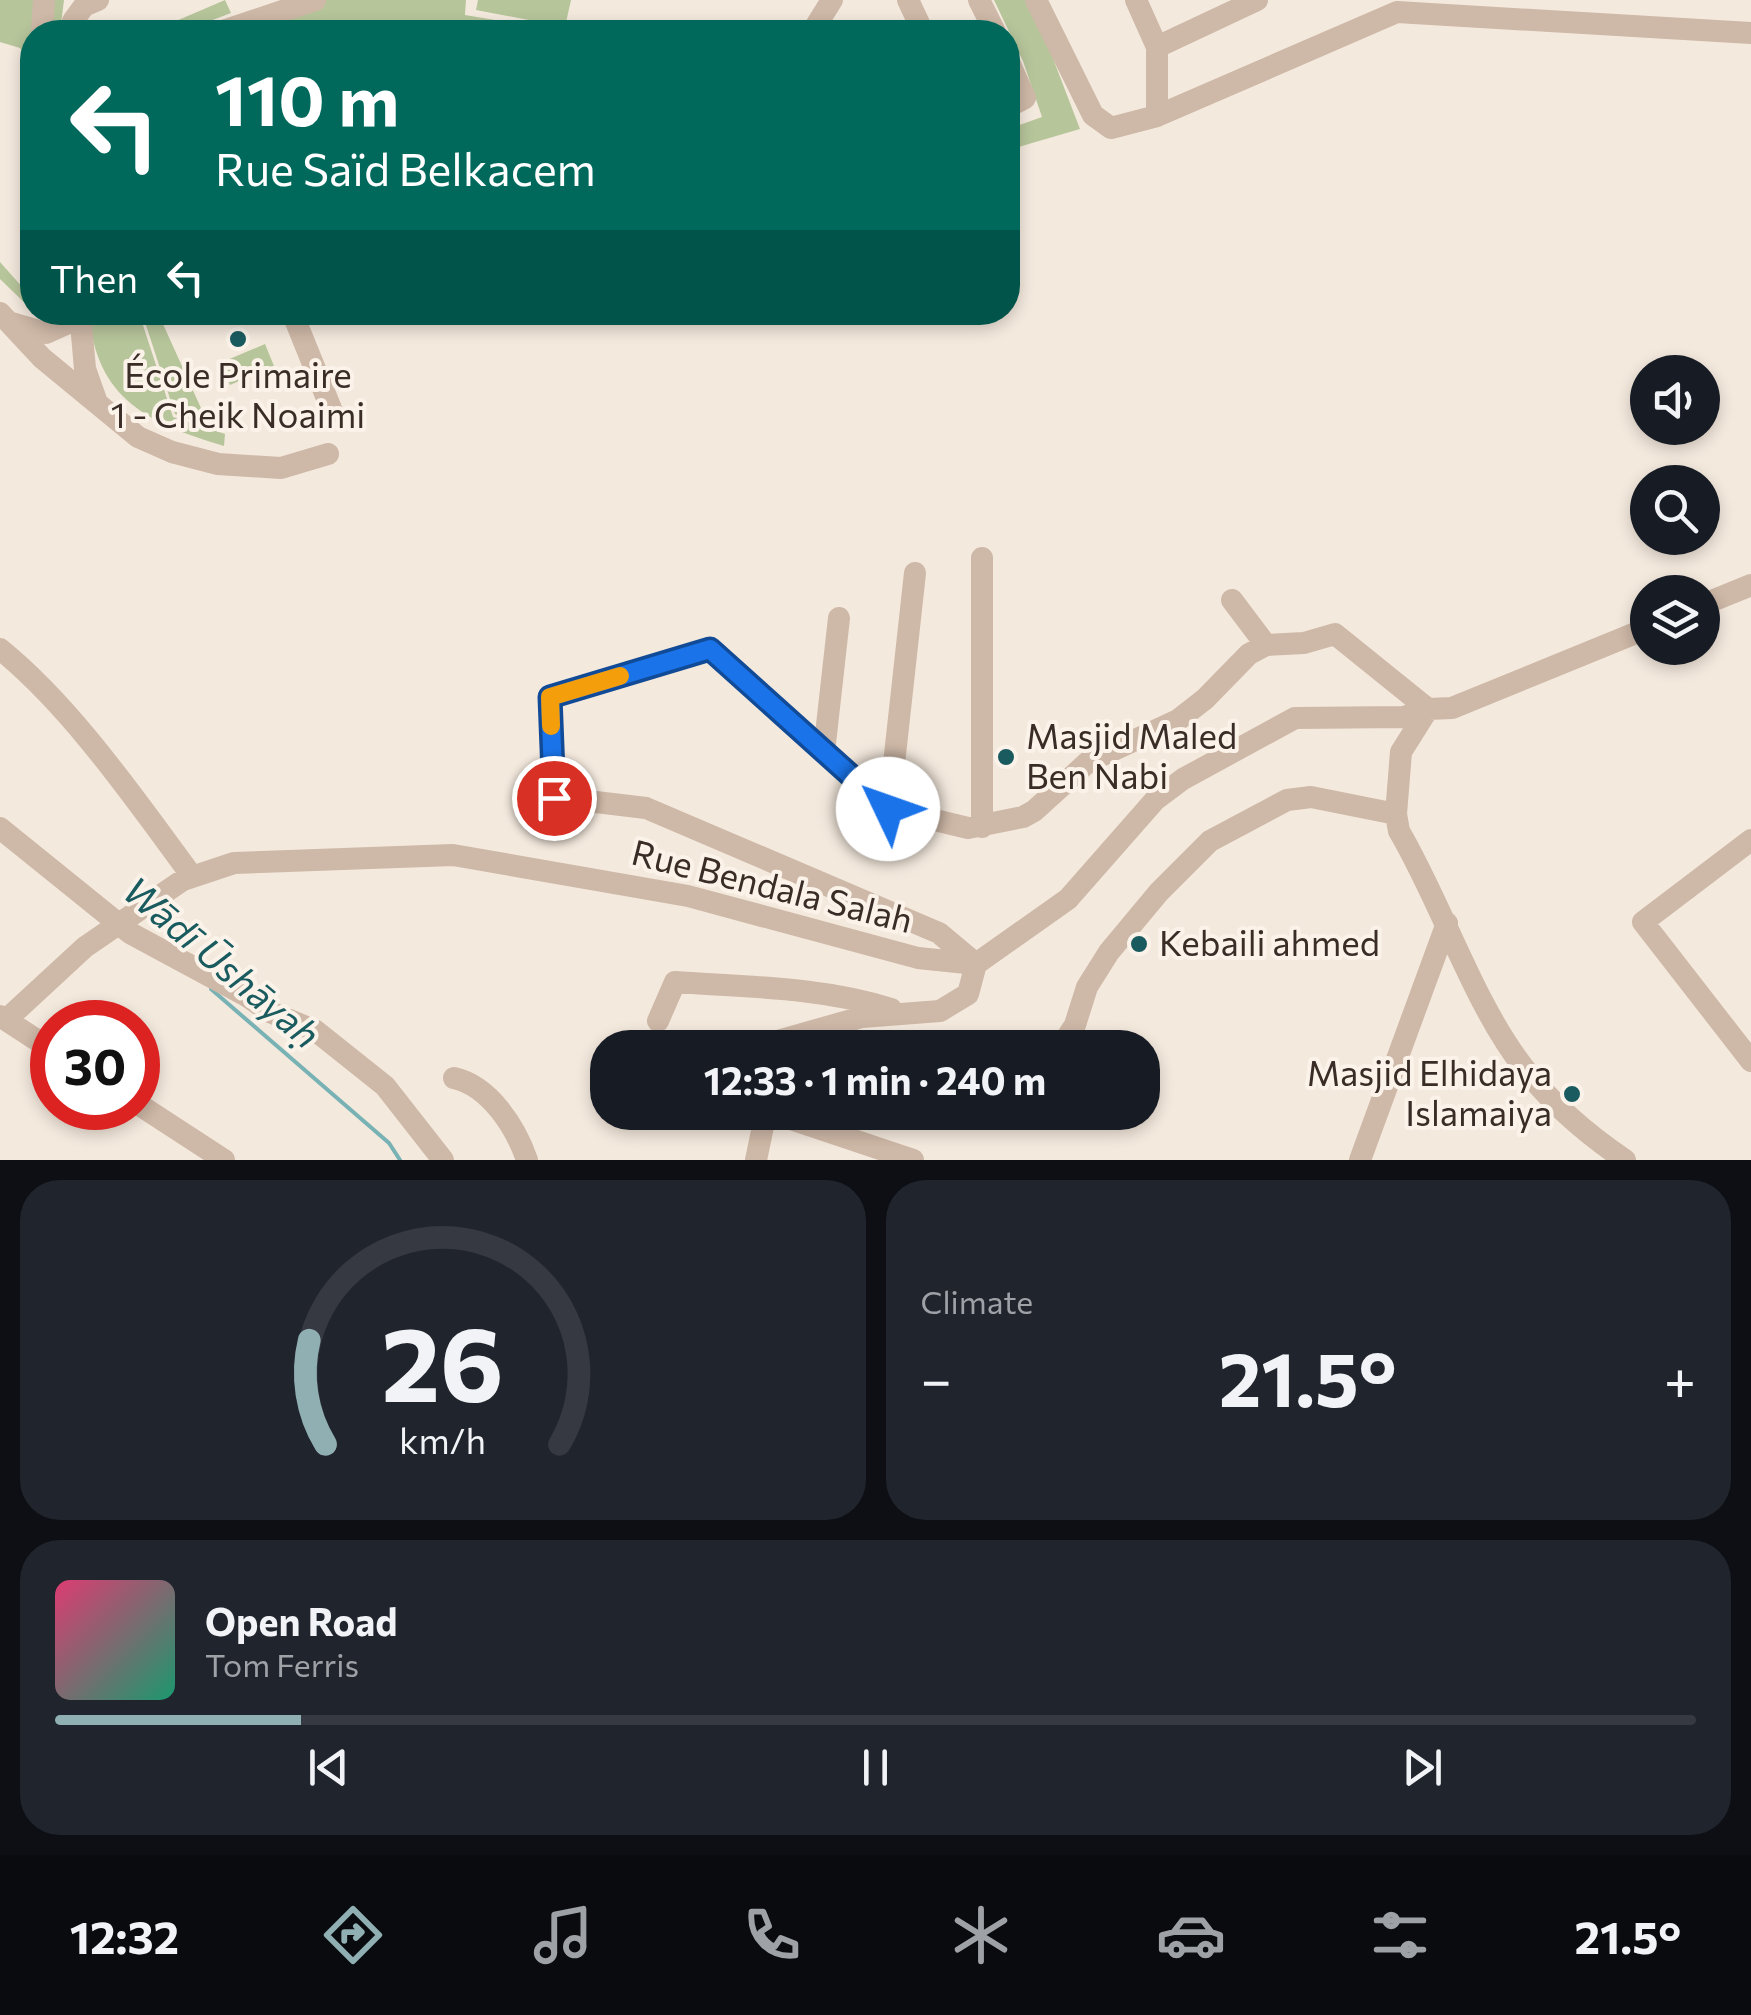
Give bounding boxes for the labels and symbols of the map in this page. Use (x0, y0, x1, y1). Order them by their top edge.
marker: École Primaire 1 - Cheik Noaimi (227, 328, 249, 350)
place label: École Primaire 1 - Cheik Noaimi (111, 352, 365, 435)
place label: Masjid Maled Ben Nabi (1026, 713, 1237, 796)
marker: Masjid Maled Ben Nabi (995, 746, 1017, 768)
pin (512, 756, 597, 841)
position arrow (836, 757, 940, 861)
street label: Rue Bendala Salah (628, 829, 917, 940)
water label: Wādī Ūshāyaḥ (115, 865, 330, 1057)
place label: Kebaili ahmed (1159, 920, 1380, 963)
marker: Kebaili ahmed (1128, 933, 1150, 955)
speed limit sign: 30 (30, 1000, 160, 1130)
place label: Masjid Elhidaya Islamaiya (1307, 1050, 1552, 1133)
marker: Masjid Elhidaya Islamaiya (1561, 1083, 1583, 1105)

